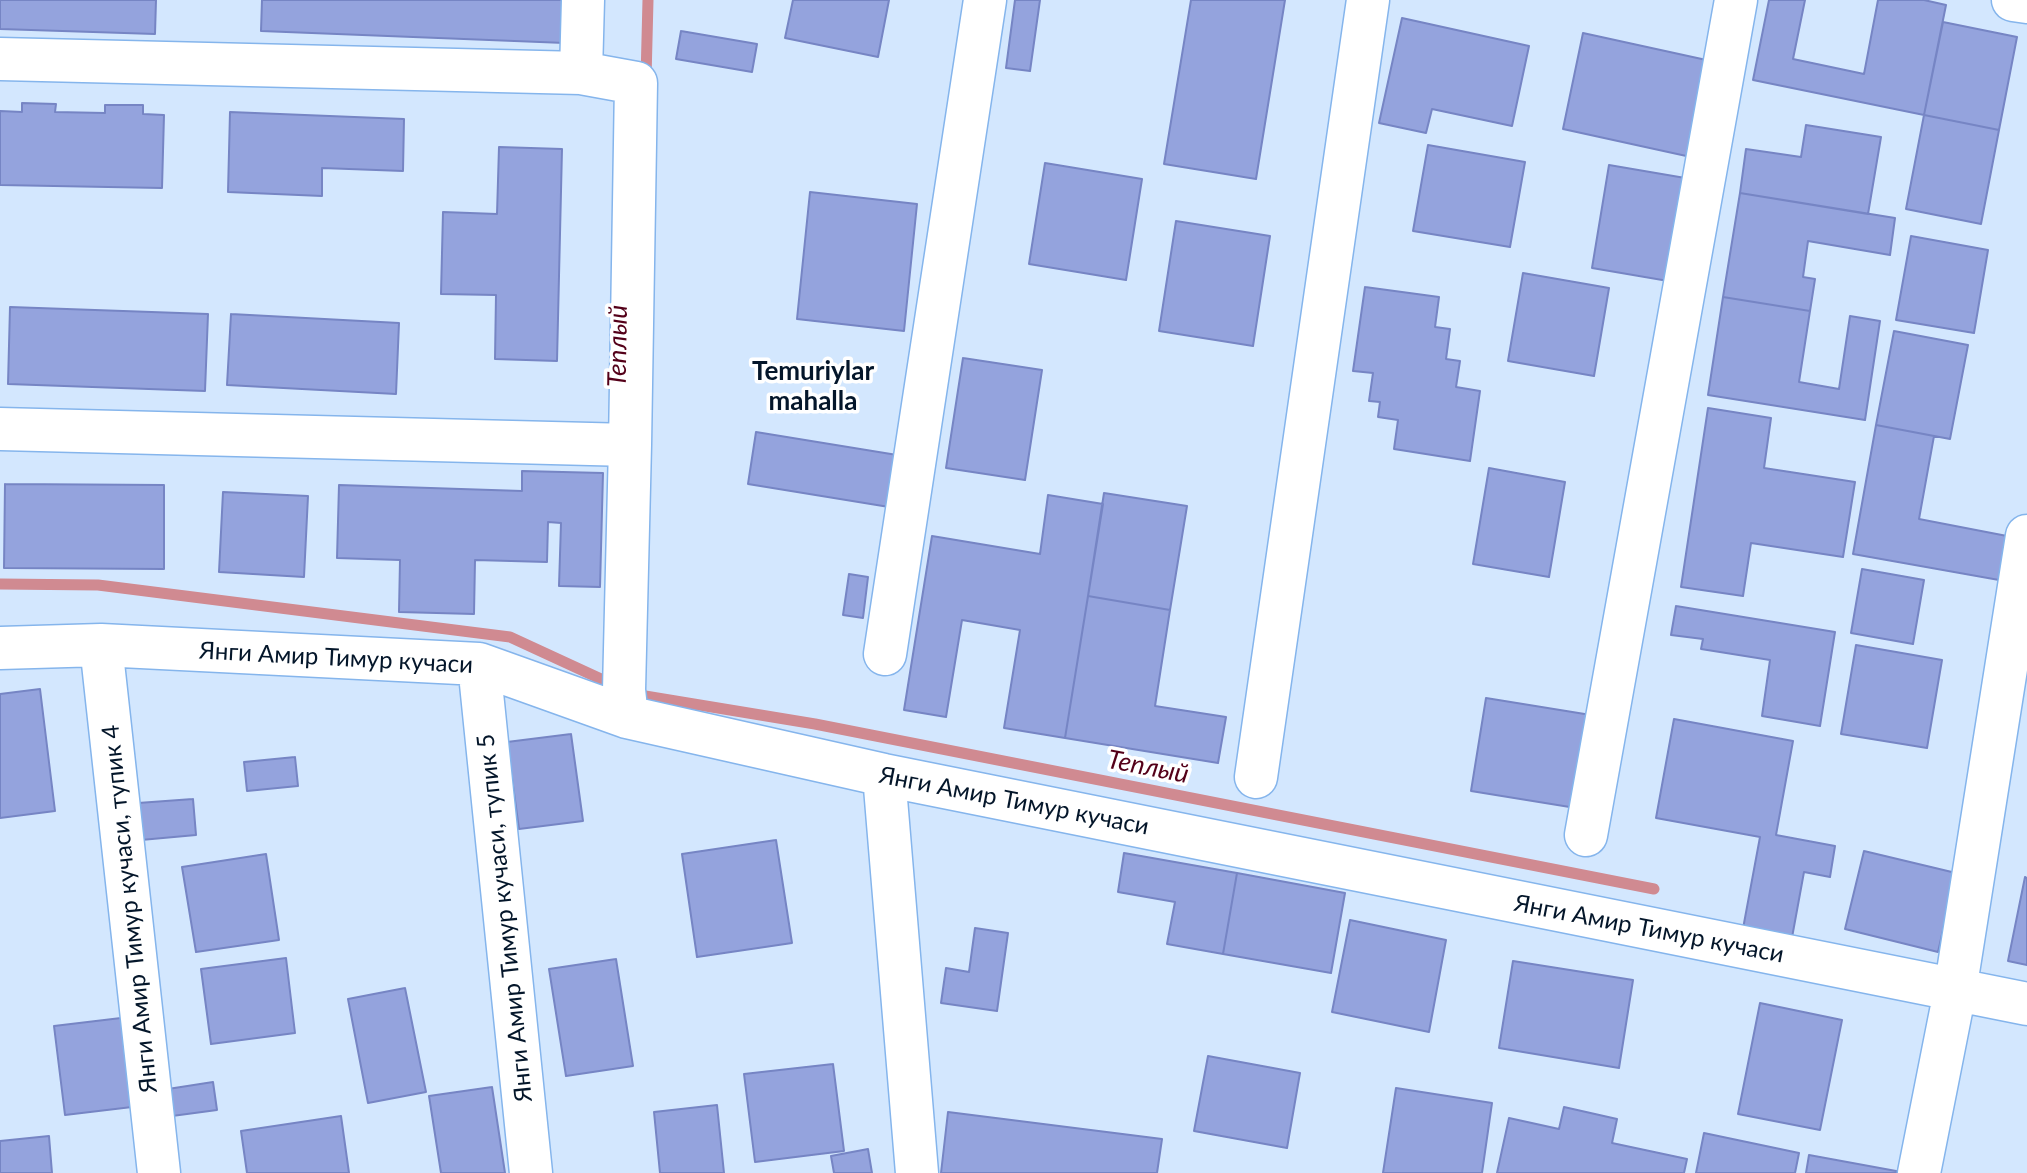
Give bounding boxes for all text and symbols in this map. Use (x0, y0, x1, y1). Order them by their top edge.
water label: Теплый (602, 305, 634, 387)
district label: Temuriylar mahalla (752, 356, 874, 418)
street label: Янги Амир Тимур кучаси (198, 636, 474, 680)
street label: Янги Амир Тимур кучаси, тупик 4 (96, 723, 164, 1095)
street label: Янги Амир Тимур кучаси, тупик 5 (471, 732, 539, 1104)
water label: Теплый (1105, 744, 1191, 790)
street label: Янги Амир Тимур кучаси (877, 761, 1151, 841)
street label: Янги Амир Тимур кучаси (1512, 889, 1786, 969)

